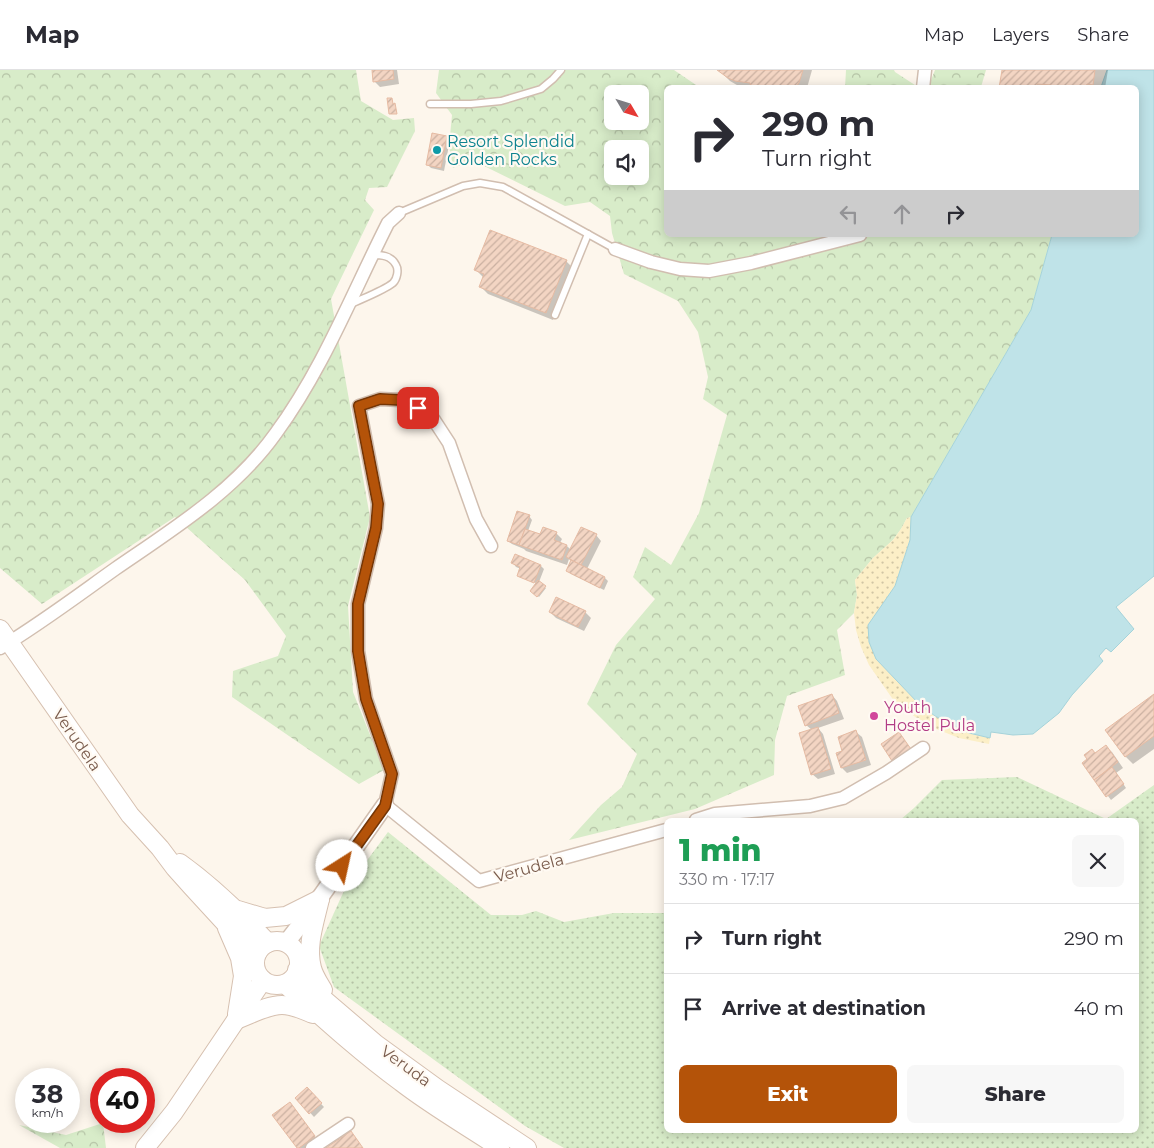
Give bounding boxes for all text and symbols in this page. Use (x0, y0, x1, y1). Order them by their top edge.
text: Map (25, 20, 79, 49)
text: Map (924, 24, 964, 46)
text: Layers (992, 24, 1049, 46)
text: Share (1077, 24, 1129, 46)
north arrow (604, 85, 649, 130)
map controls (604, 85, 649, 185)
text: 290 m (762, 102, 875, 145)
icon: right (679, 105, 744, 170)
place label: Resort Splendid Golden Rocks (447, 132, 575, 169)
button: sound (604, 140, 649, 185)
marker: Resort Splendid Golden Rocks (431, 144, 443, 156)
text: Turn right (762, 145, 872, 172)
icon: left (835, 200, 863, 228)
icon: ahead (888, 200, 916, 228)
icon: right (941, 200, 969, 228)
pin (397, 387, 439, 429)
icon: arrive (404, 394, 432, 422)
place label: Youth Hostel Pula (884, 698, 975, 735)
street label: Verudela (49, 705, 105, 775)
marker: Youth Hostel Pula (868, 710, 880, 722)
text: 1 min (679, 832, 762, 869)
button: close (1072, 835, 1124, 887)
position arrow (315, 839, 367, 891)
street label: Verudela (492, 850, 566, 886)
text: 330 m · 17:17 (679, 870, 775, 889)
icon: right (679, 925, 707, 953)
text: Turn right (722, 927, 822, 950)
text: 290 m (1064, 927, 1124, 950)
icon: arrive (679, 995, 707, 1023)
text: Arrive at destination (722, 997, 926, 1020)
text: 40 m (1074, 997, 1124, 1020)
street label: Veruda (377, 1041, 435, 1091)
button: Exit (679, 1065, 897, 1123)
button: Share (907, 1065, 1124, 1123)
speed limit sign: 40 (90, 1068, 155, 1133)
text: 38 (32, 1079, 63, 1109)
text: km/h (31, 1105, 64, 1120)

